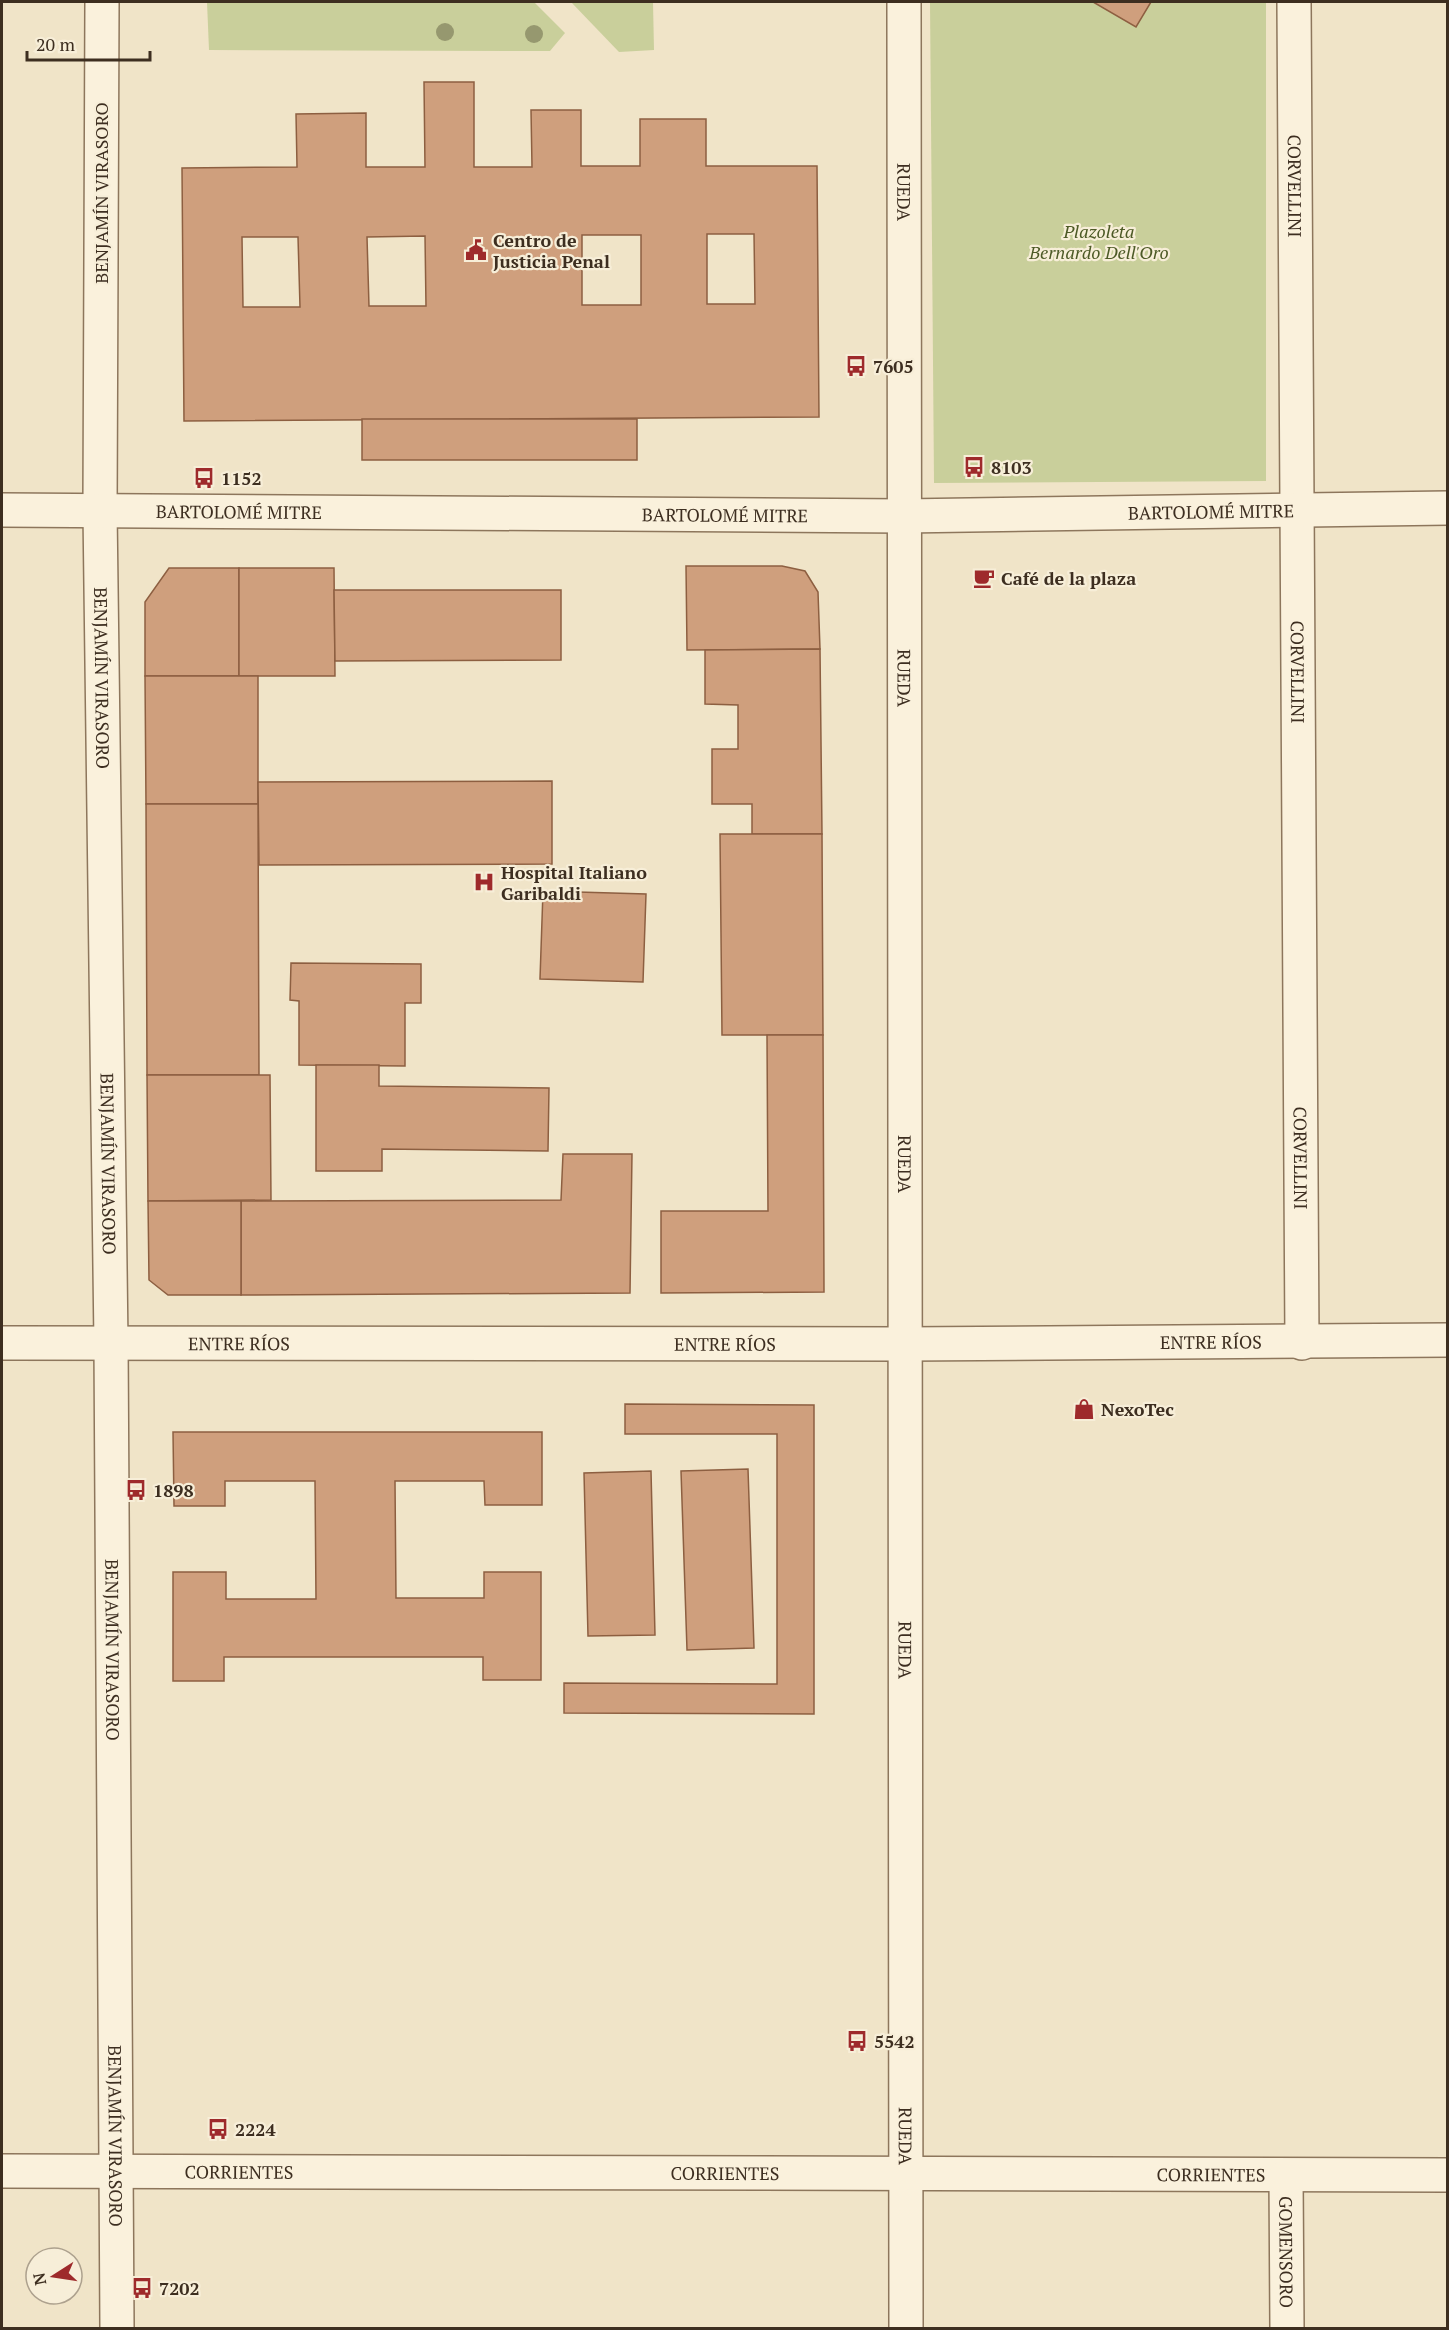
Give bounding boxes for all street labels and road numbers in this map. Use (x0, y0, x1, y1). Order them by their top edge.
street label: BENJAMÍN VIRASORO (89, 102, 113, 284)
street label: CORVELLINI (1283, 134, 1307, 238)
street label: RUEDA (892, 163, 916, 222)
street label: BARTOLOMÉ MITRE (1128, 498, 1294, 525)
street label: BARTOLOMÉ MITRE (156, 499, 322, 524)
street label: BARTOLOMÉ MITRE (642, 502, 808, 527)
street label: BENJAMÍN VIRASORO (89, 587, 115, 769)
street label: CORVELLINI (1286, 620, 1310, 724)
street label: RUEDA (893, 649, 917, 708)
street label: BENJAMÍN VIRASORO (95, 1073, 122, 1255)
street label: CORVELLINI (1289, 1106, 1313, 1210)
street label: RUEDA (893, 1135, 917, 1194)
street label: ENTRE RÍOS (1160, 1329, 1262, 1354)
street label: ENTRE RÍOS (188, 1331, 290, 1355)
street label: ENTRE RÍOS (674, 1332, 776, 1356)
street label: BENJAMÍN VIRASORO (100, 1559, 125, 1741)
street label: RUEDA (893, 1621, 917, 1680)
street label: BENJAMÍN VIRASORO (103, 2045, 128, 2227)
street label: RUEDA (894, 2107, 918, 2166)
street label: CORRIENTES (185, 2160, 293, 2184)
street label: CORRIENTES (671, 2161, 779, 2185)
street label: CORRIENTES (1157, 2162, 1265, 2186)
street label: GOMENSORO (1274, 2196, 1299, 2308)

